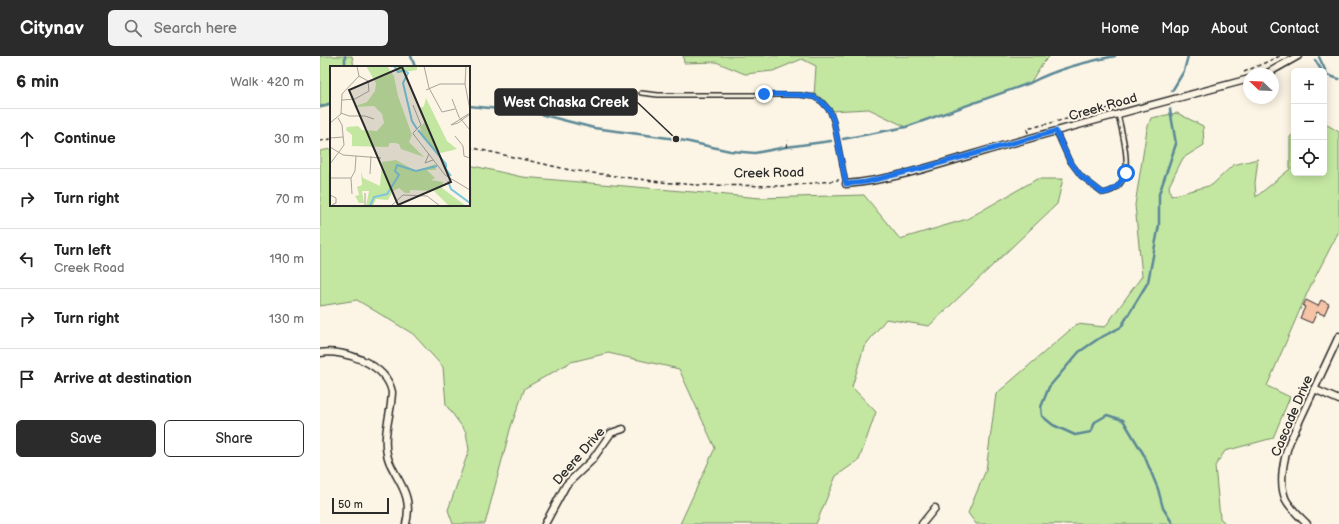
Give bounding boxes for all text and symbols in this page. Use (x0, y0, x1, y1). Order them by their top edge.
search box (108, 10, 388, 46)
text: Citynav (20, 17, 84, 40)
icon: search (122, 17, 144, 39)
text: Search here (154, 19, 237, 38)
text: Home (1101, 20, 1139, 37)
text: Map (1161, 20, 1189, 37)
text: About (1211, 20, 1248, 37)
text: Contact (1270, 20, 1319, 37)
inset map (330, 66, 470, 206)
north arrow (1243, 68, 1279, 104)
map controls (1291, 68, 1327, 176)
button: + (1291, 68, 1327, 104)
text: 6 min (16, 72, 59, 92)
text: Walk · 420 m (230, 74, 304, 90)
route end (755, 85, 773, 103)
callout: West Chaska Creek (495, 89, 637, 115)
street label: Creek Road (1067, 90, 1139, 124)
text: West Chaska Creek (503, 94, 629, 111)
button: − (1291, 104, 1327, 140)
icon: ahead (16, 128, 38, 150)
text: Continue (54, 129, 116, 148)
text: 30 m (274, 131, 304, 147)
button: locate (1291, 140, 1327, 176)
street label: Creek Road (734, 164, 804, 182)
route start (1117, 164, 1135, 182)
icon: right (16, 188, 38, 210)
text: Turn right (54, 189, 119, 208)
text: 70 m (276, 191, 304, 207)
text: Turn left (54, 241, 111, 260)
icon: left (16, 248, 38, 270)
text: 190 m (270, 251, 304, 267)
text: Creek Road (54, 260, 124, 276)
icon: right (16, 308, 38, 330)
text: Turn right (54, 309, 119, 328)
text: 130 m (269, 311, 304, 327)
icon: arrive (16, 368, 38, 390)
text: Arrive at destination (54, 369, 192, 388)
street label: Cascade Drive (1268, 373, 1316, 459)
button: Save (16, 420, 156, 457)
button: Share (164, 420, 304, 457)
street label: Deere Drive (550, 424, 608, 488)
scale bar (332, 496, 389, 515)
text: 50 m (338, 498, 363, 511)

